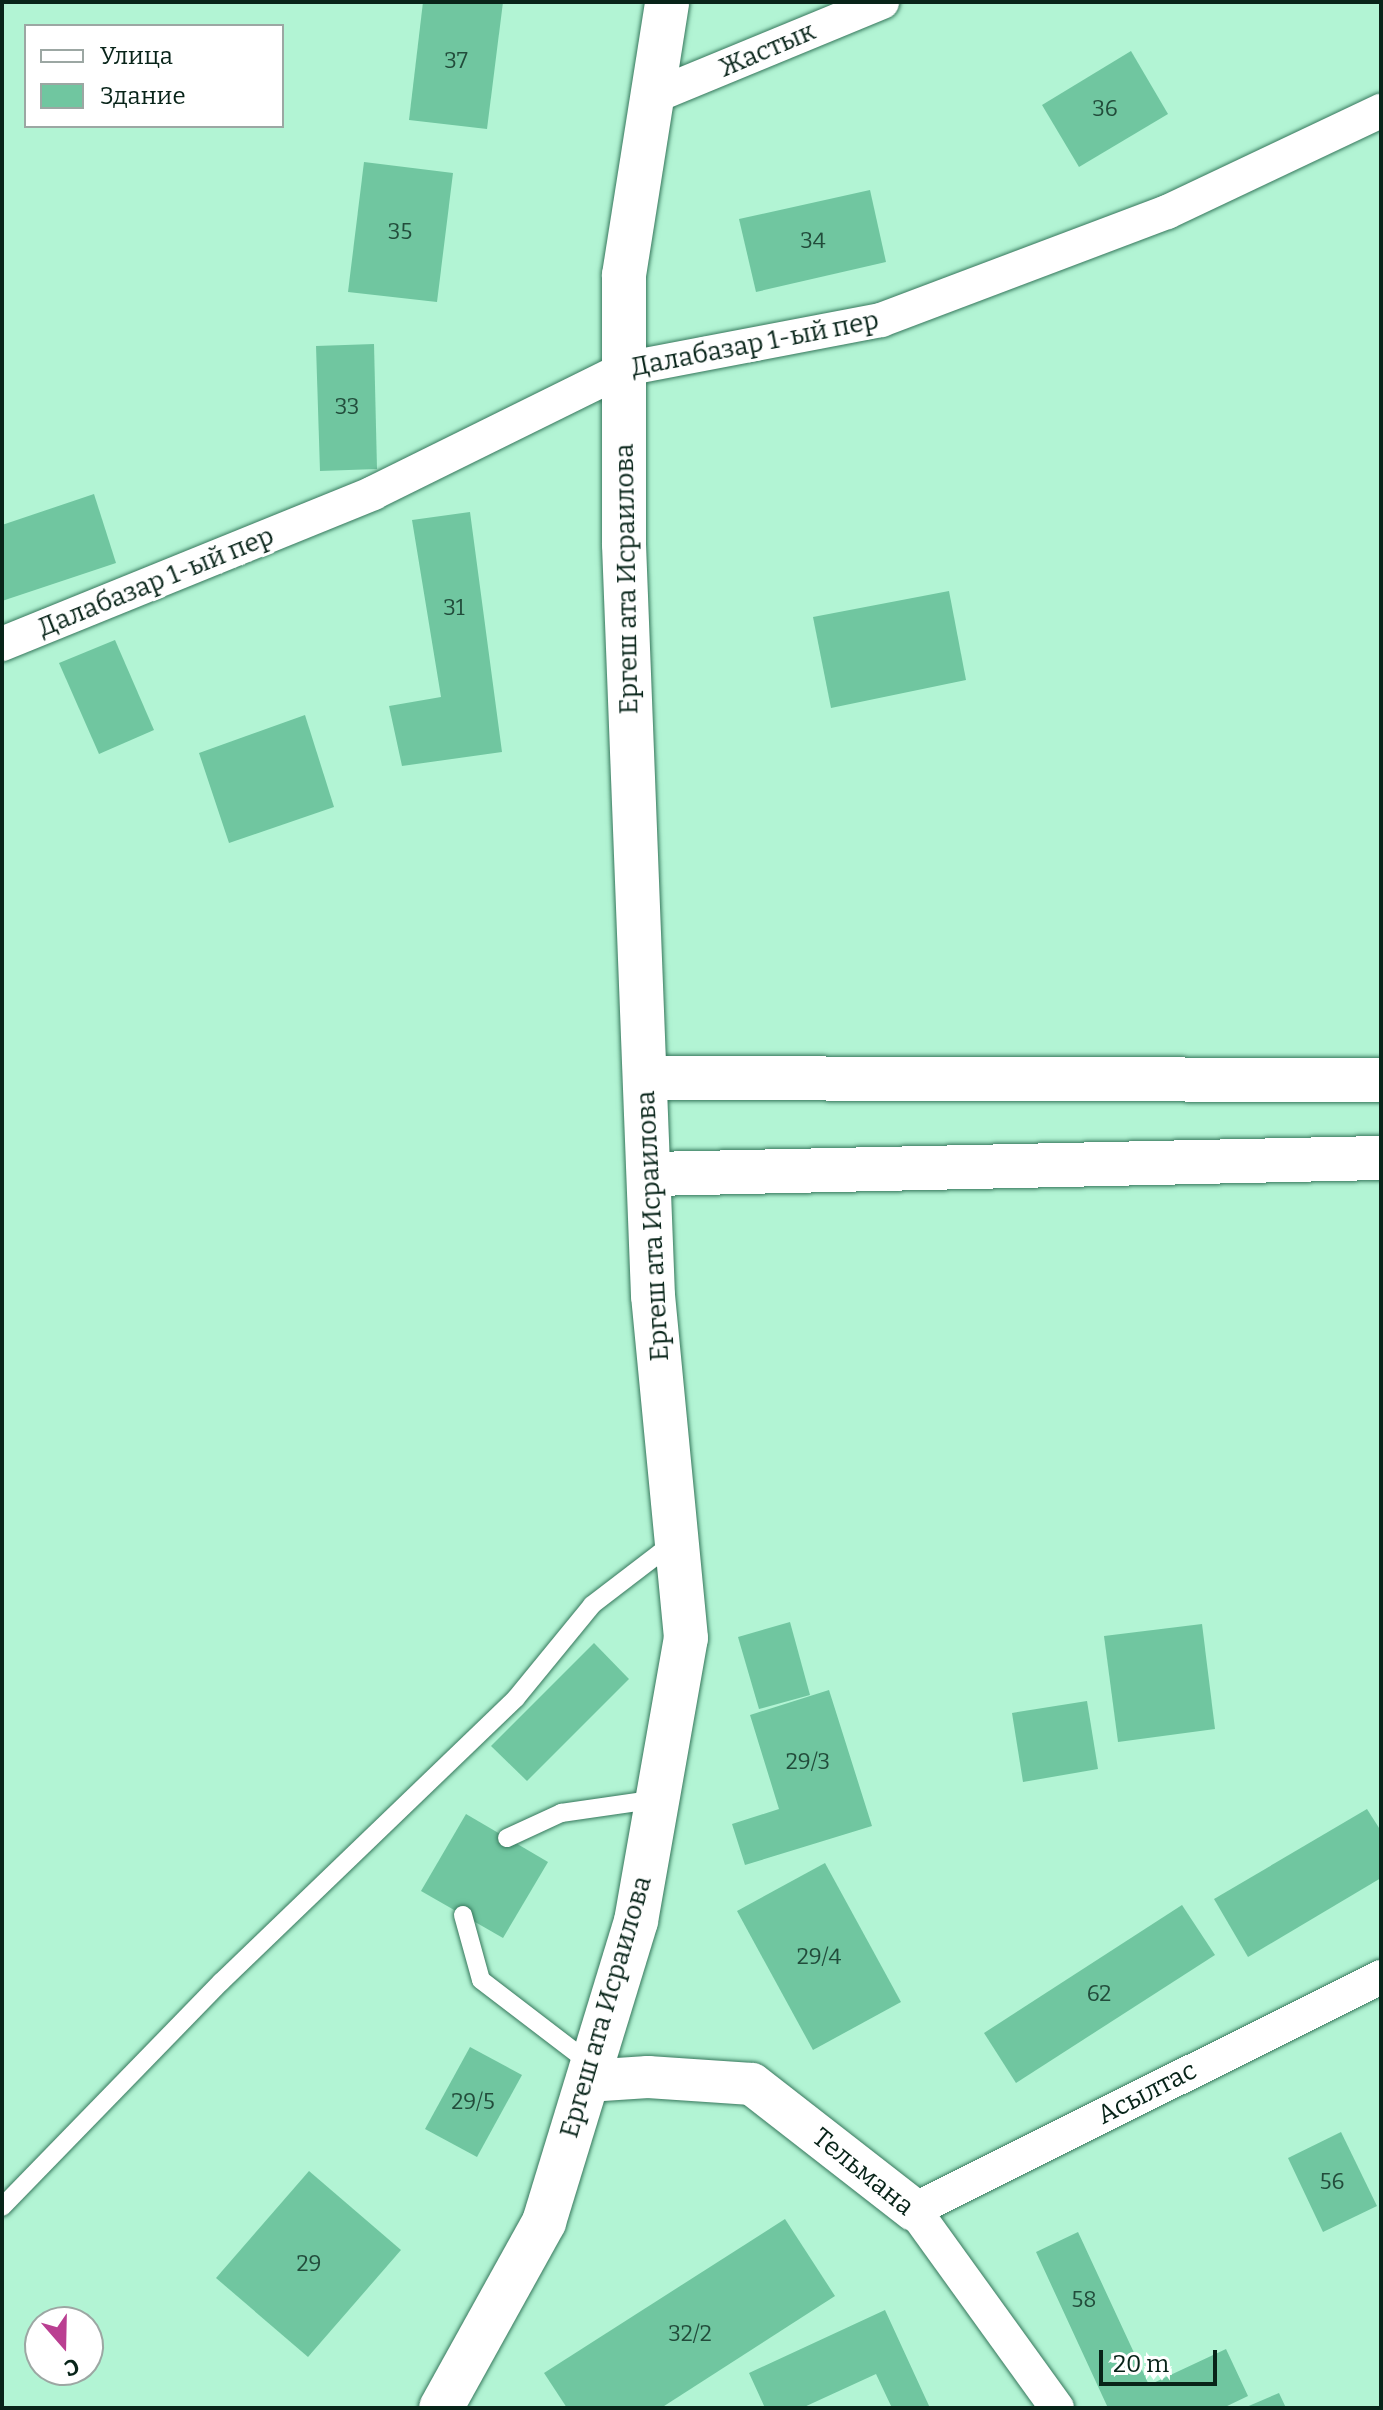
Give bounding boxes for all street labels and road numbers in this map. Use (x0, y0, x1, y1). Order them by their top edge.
street label: Жастык (714, 16, 820, 84)
street label: Далабазар 1-ый пер (629, 305, 881, 383)
street label: Ергеш ата Исраилова (609, 443, 645, 715)
street label: Далабазар 1-ый пер (34, 520, 278, 644)
street label: Ергеш ата Исраилова (630, 1090, 676, 1362)
street label: Ергеш ата Исраилова (554, 1873, 658, 2141)
street label: Асылтас (1092, 2055, 1202, 2131)
street label: Тельмана (806, 2122, 920, 2222)

